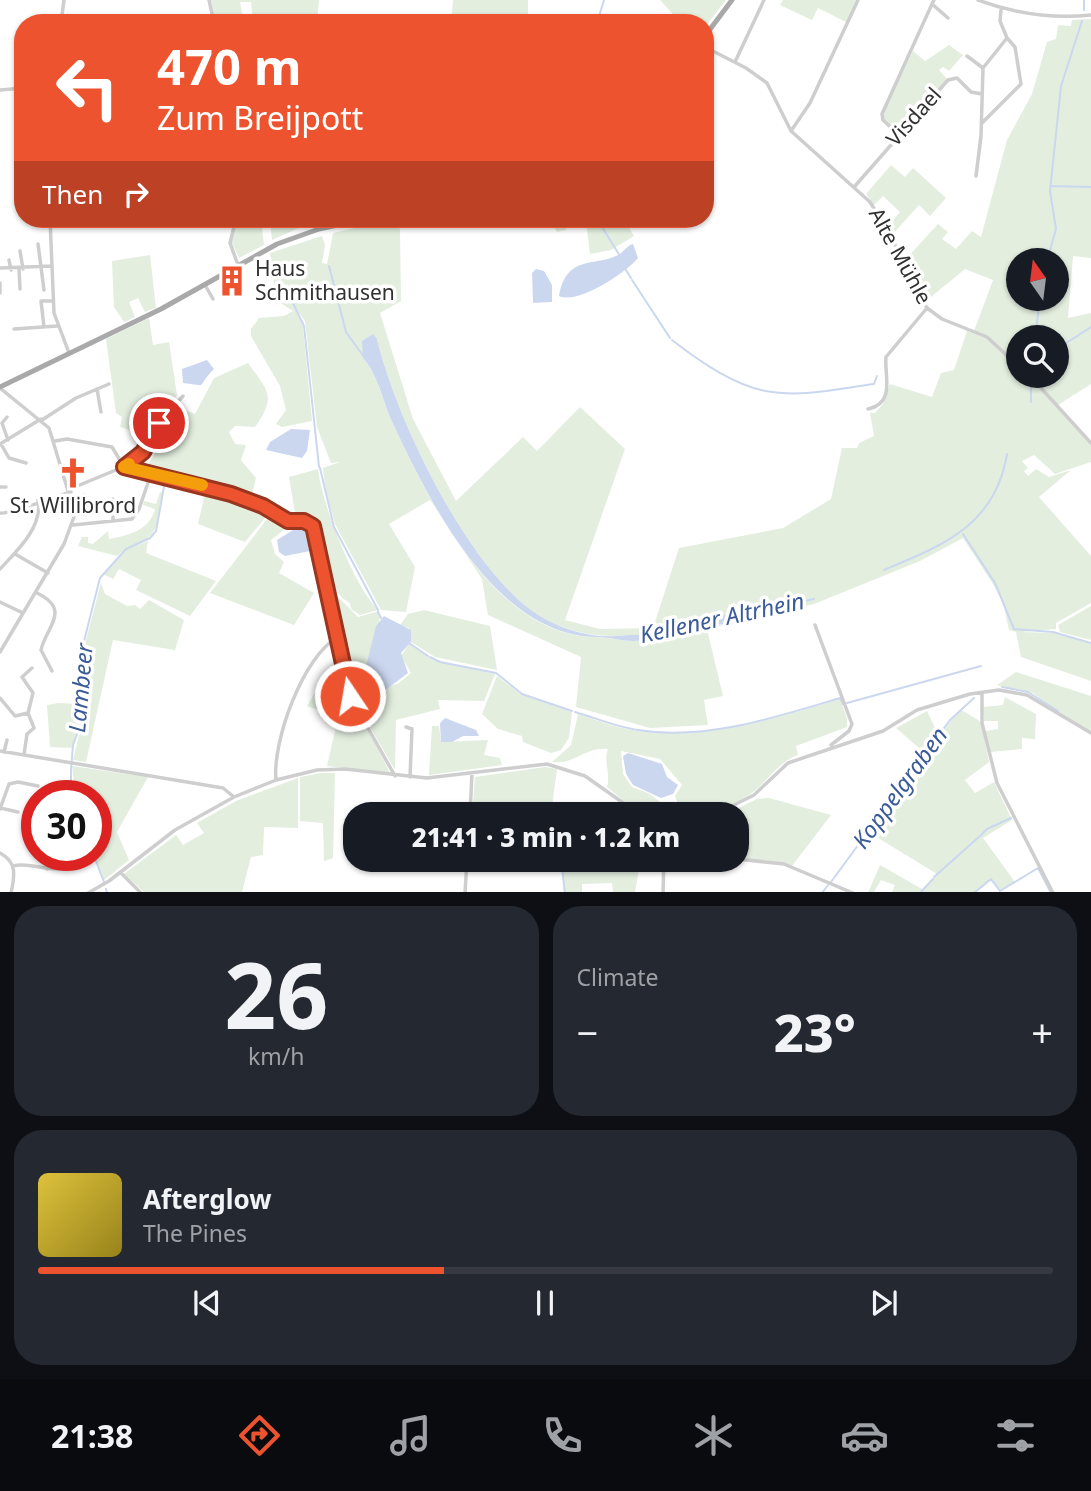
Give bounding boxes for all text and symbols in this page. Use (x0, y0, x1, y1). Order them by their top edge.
text: 470 m (157, 33, 302, 99)
icon: left (42, 42, 133, 133)
street label: Visdael (879, 81, 947, 152)
text: Zum Breijpott (157, 96, 363, 139)
icon: right (117, 175, 155, 213)
text: Then (42, 176, 103, 212)
street label: Alte Mühle (863, 202, 939, 309)
north arrow (1006, 248, 1069, 312)
map controls (1006, 248, 1069, 388)
place label: Haus Schmithausen (255, 254, 395, 306)
building icon: Haus Schmithausen (215, 264, 249, 298)
button: search (1006, 325, 1069, 388)
pin (129, 393, 189, 453)
icon: arrive (140, 404, 178, 442)
church icon: St. Willibrord (56, 456, 90, 490)
place label: St. Willibrord (10, 491, 136, 519)
water label: Kellener Altrhein (637, 584, 807, 650)
water label: Lambeer (60, 641, 100, 734)
position arrow (313, 659, 387, 733)
water label: Koppelgraben (844, 720, 954, 855)
speed limit sign: 30 (21, 780, 112, 871)
text: 21:41 · 3 min · 1.2 km (412, 819, 680, 855)
text: 26 (224, 932, 328, 1056)
text: Climate (577, 961, 659, 993)
text: 23° (774, 996, 856, 1067)
text: − (577, 1006, 598, 1058)
text: + (1031, 1006, 1053, 1058)
text: km/h (248, 1040, 305, 1072)
text: Afterglow (143, 1181, 271, 1217)
text: The Pines (143, 1217, 247, 1249)
icon: previous (188, 1284, 226, 1322)
icon: pause (526, 1284, 564, 1322)
icon: next (865, 1284, 903, 1322)
icon: directions (235, 1411, 284, 1460)
icon: music (386, 1411, 435, 1460)
icon: phone (538, 1411, 587, 1460)
icon: climate (689, 1411, 738, 1460)
icon: car (840, 1411, 889, 1460)
icon: filters (991, 1411, 1040, 1460)
text: 21:38 (51, 1414, 133, 1457)

